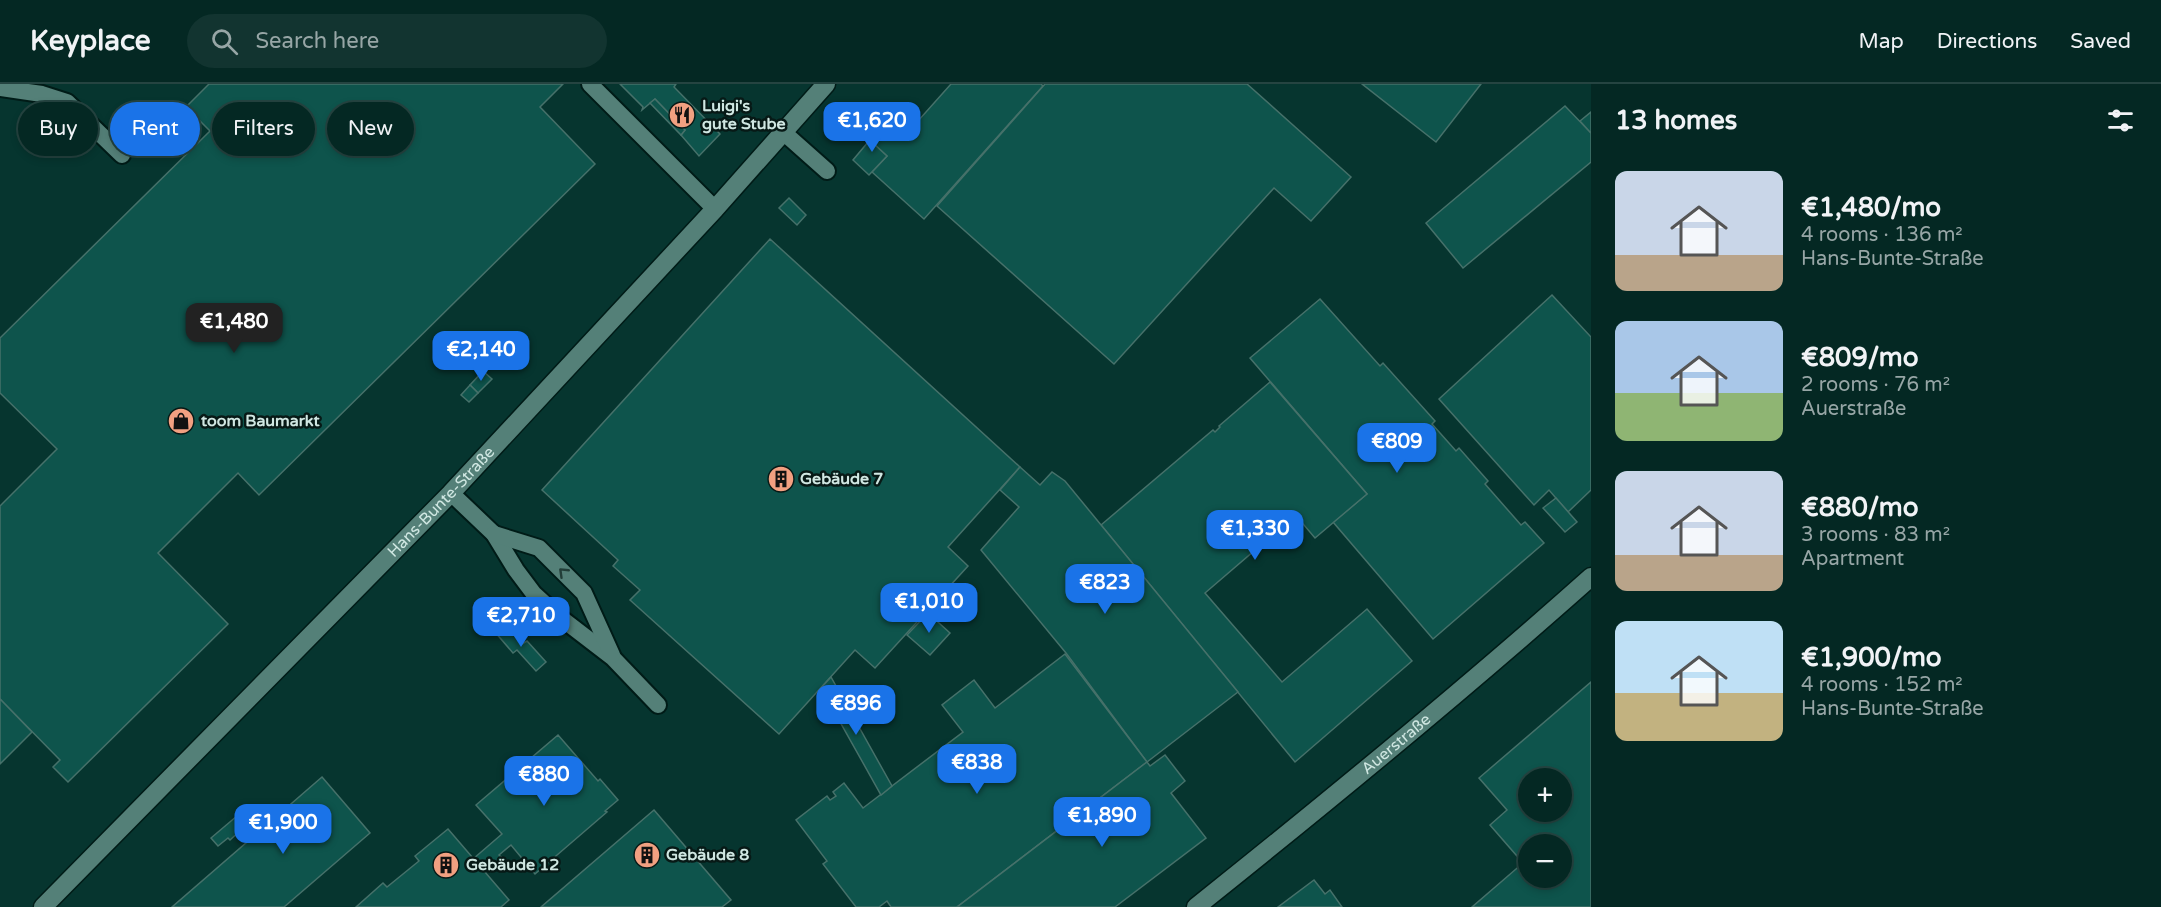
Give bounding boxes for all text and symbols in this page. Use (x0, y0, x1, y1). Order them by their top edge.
search box (187, 14, 607, 68)
text: Keyplace (30, 24, 151, 58)
icon: search (208, 25, 241, 58)
text: Search here (256, 28, 379, 54)
text: Map (1858, 29, 1904, 54)
text: Directions (1937, 29, 2037, 54)
text: Saved (2070, 29, 2131, 54)
place label: Luigi's gute Stube (702, 96, 786, 134)
restaurant icon: Luigi's gute Stube (667, 100, 697, 130)
chip: Buy (18, 102, 98, 156)
chip: Rent (110, 102, 200, 156)
chip: Filters (212, 102, 315, 156)
chip: New (327, 102, 414, 156)
pin: €1,620 (823, 102, 921, 153)
icon: filters (2104, 104, 2137, 137)
text: 13 homes (1615, 105, 1737, 136)
text: €1,620 (837, 109, 907, 133)
text: €1,480/mo (1801, 192, 1941, 223)
icon: home (1663, 195, 1735, 267)
text: 4 rooms · 136 m² (1801, 223, 1963, 247)
text: Hans-Bunte-Straße (1801, 247, 1984, 271)
pin: €1,480 (185, 303, 283, 354)
text: €1,480 (200, 310, 268, 334)
pin: €2,140 (432, 331, 530, 382)
text: €2,140 (446, 338, 516, 362)
text: €809/mo (1801, 342, 1919, 373)
icon: home (1663, 345, 1735, 417)
text: 2 rooms · 76 m² (1801, 373, 1950, 397)
text: Auerstraße (1801, 397, 1906, 421)
shop icon: toom Baumarkt (166, 406, 196, 436)
place label: toom Baumarkt (200, 411, 321, 431)
pin: €809 (1361, 423, 1433, 474)
text: €809 (1371, 430, 1423, 454)
street label: Hans-Bunte-Straße (383, 442, 499, 562)
building icon: Gebäude 7 (766, 464, 796, 494)
place label: Gebäude 7 (800, 469, 883, 489)
text: €880/mo (1801, 492, 1919, 523)
icon: home (1663, 495, 1735, 567)
pin: €1,330 (1206, 510, 1304, 561)
text: €1,330 (1220, 517, 1290, 541)
text: 3 rooms · 83 m² (1801, 523, 1950, 547)
text: Apartment (1801, 547, 1904, 571)
pin: €823 (1069, 564, 1141, 615)
one-way arrow (560, 569, 571, 580)
text: €823 (1079, 571, 1131, 595)
pin: €1,010 (880, 583, 978, 634)
text: €1,010 (894, 590, 964, 614)
pin: €2,710 (472, 597, 570, 648)
text: €2,710 (487, 604, 555, 628)
text: €1,900/mo (1801, 642, 1942, 673)
icon: home (1663, 645, 1735, 717)
text: 4 rooms · 152 m² (1801, 673, 1963, 697)
pin: €896 (820, 685, 892, 736)
text: €896 (830, 692, 882, 716)
text: Hans-Bunte-Straße (1801, 697, 1984, 721)
street label: Auerstraße (1357, 710, 1435, 779)
pin: €838 (941, 744, 1013, 795)
text: €838 (951, 751, 1003, 775)
pin: €880 (508, 756, 580, 807)
text: €880 (518, 763, 570, 787)
map controls (1518, 768, 1572, 888)
button: + (1518, 768, 1572, 822)
pin: €1,890 (1053, 797, 1151, 848)
pin: €1,900 (234, 804, 332, 855)
text: €1,890 (1068, 804, 1136, 828)
text: €1,900 (248, 811, 318, 835)
button: − (1518, 834, 1572, 888)
building icon: Gebäude 8 (632, 840, 662, 870)
place label: Gebäude 8 (666, 845, 749, 865)
building icon: Gebäude 12 (431, 850, 461, 880)
place label: Gebäude 12 (466, 855, 559, 875)

